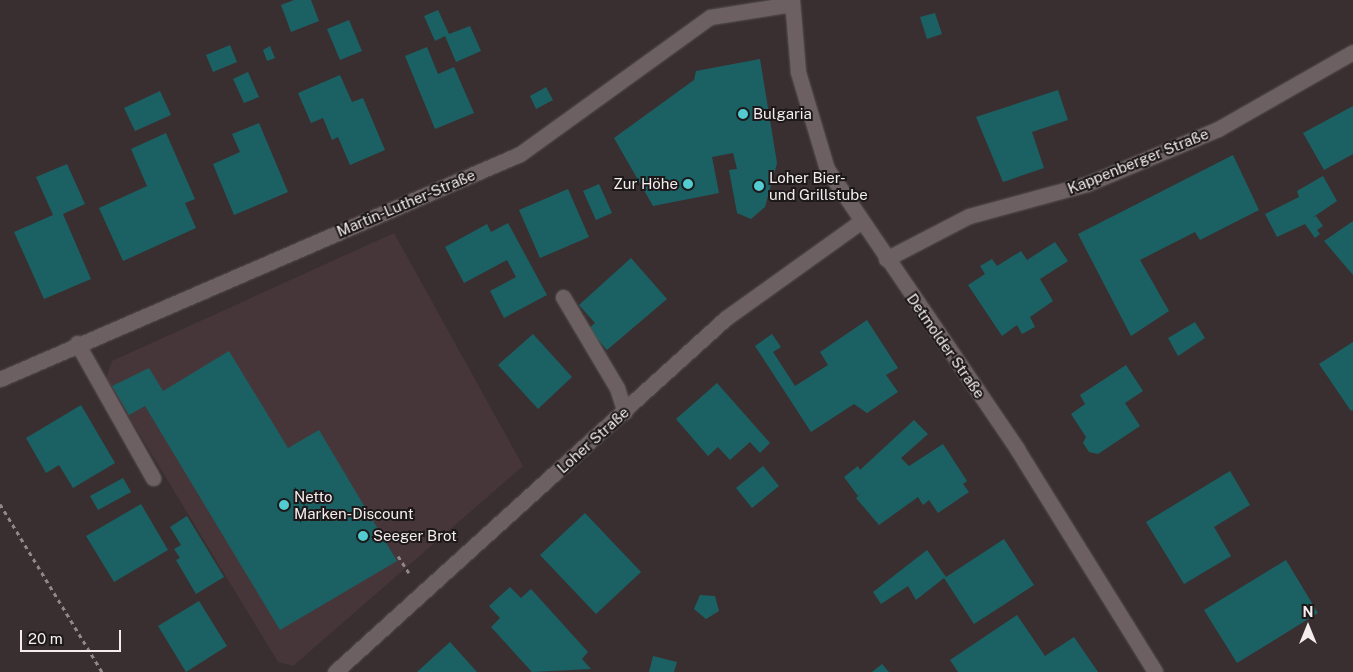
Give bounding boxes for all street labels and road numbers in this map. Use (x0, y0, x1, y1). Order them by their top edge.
street label: Kappenberger Straße (1065, 124, 1211, 198)
street label: Martin-Luther-Straße (334, 166, 478, 240)
street label: Detmolder Straße (903, 290, 989, 402)
street label: Loher Straße (553, 403, 633, 477)

